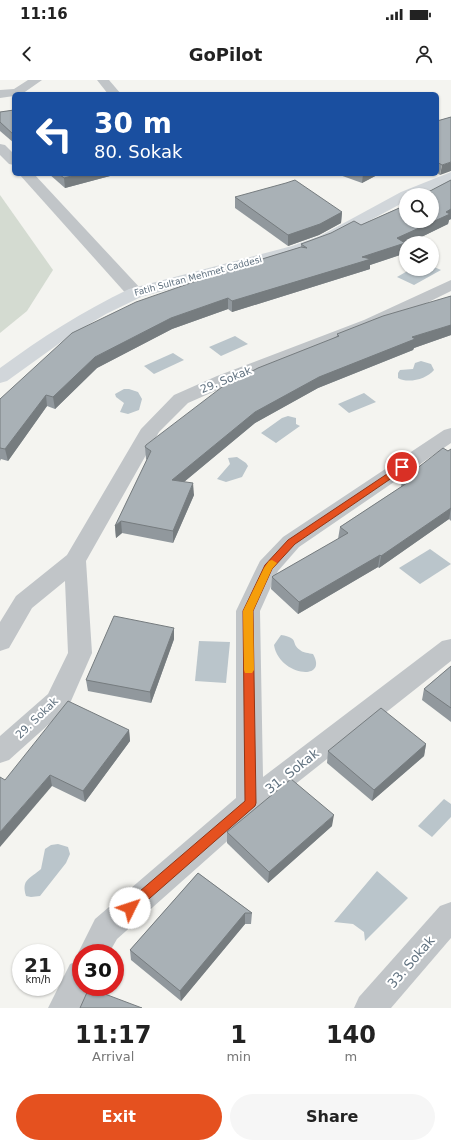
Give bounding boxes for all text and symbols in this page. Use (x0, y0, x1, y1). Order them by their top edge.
text: 11:16 (20, 5, 68, 23)
icon: back (16, 43, 38, 65)
icon: person (413, 43, 435, 65)
text: GoPilot (189, 44, 262, 65)
text: 30 m (94, 107, 172, 140)
icon: left (28, 108, 80, 160)
text: 80. Sokak (94, 141, 182, 162)
map controls (399, 188, 439, 276)
button: search (399, 188, 439, 228)
button: layers (399, 236, 439, 276)
street label: Fatih Sultan Mehmet Caddesi (133, 254, 263, 298)
street label: 29. Sokak (199, 364, 254, 396)
pin (385, 450, 419, 484)
icon: arrive (391, 456, 413, 478)
street label: 29. Sokak (13, 694, 61, 741)
street label: 31. Sokak (262, 745, 322, 797)
position arrow (109, 887, 151, 929)
street label: 33. Sokak (384, 933, 438, 991)
speed limit sign: 30 (72, 944, 124, 996)
text: 21 (24, 953, 52, 977)
text: km/h (25, 974, 51, 985)
text: 11:17 (75, 1021, 151, 1049)
text: 1 (230, 1021, 247, 1049)
text: 140 (326, 1021, 376, 1049)
text: Arrival (92, 1049, 134, 1064)
text: min (226, 1049, 251, 1064)
text: m (345, 1049, 357, 1064)
button: Exit (16, 1094, 222, 1140)
button: Share (230, 1094, 435, 1140)

